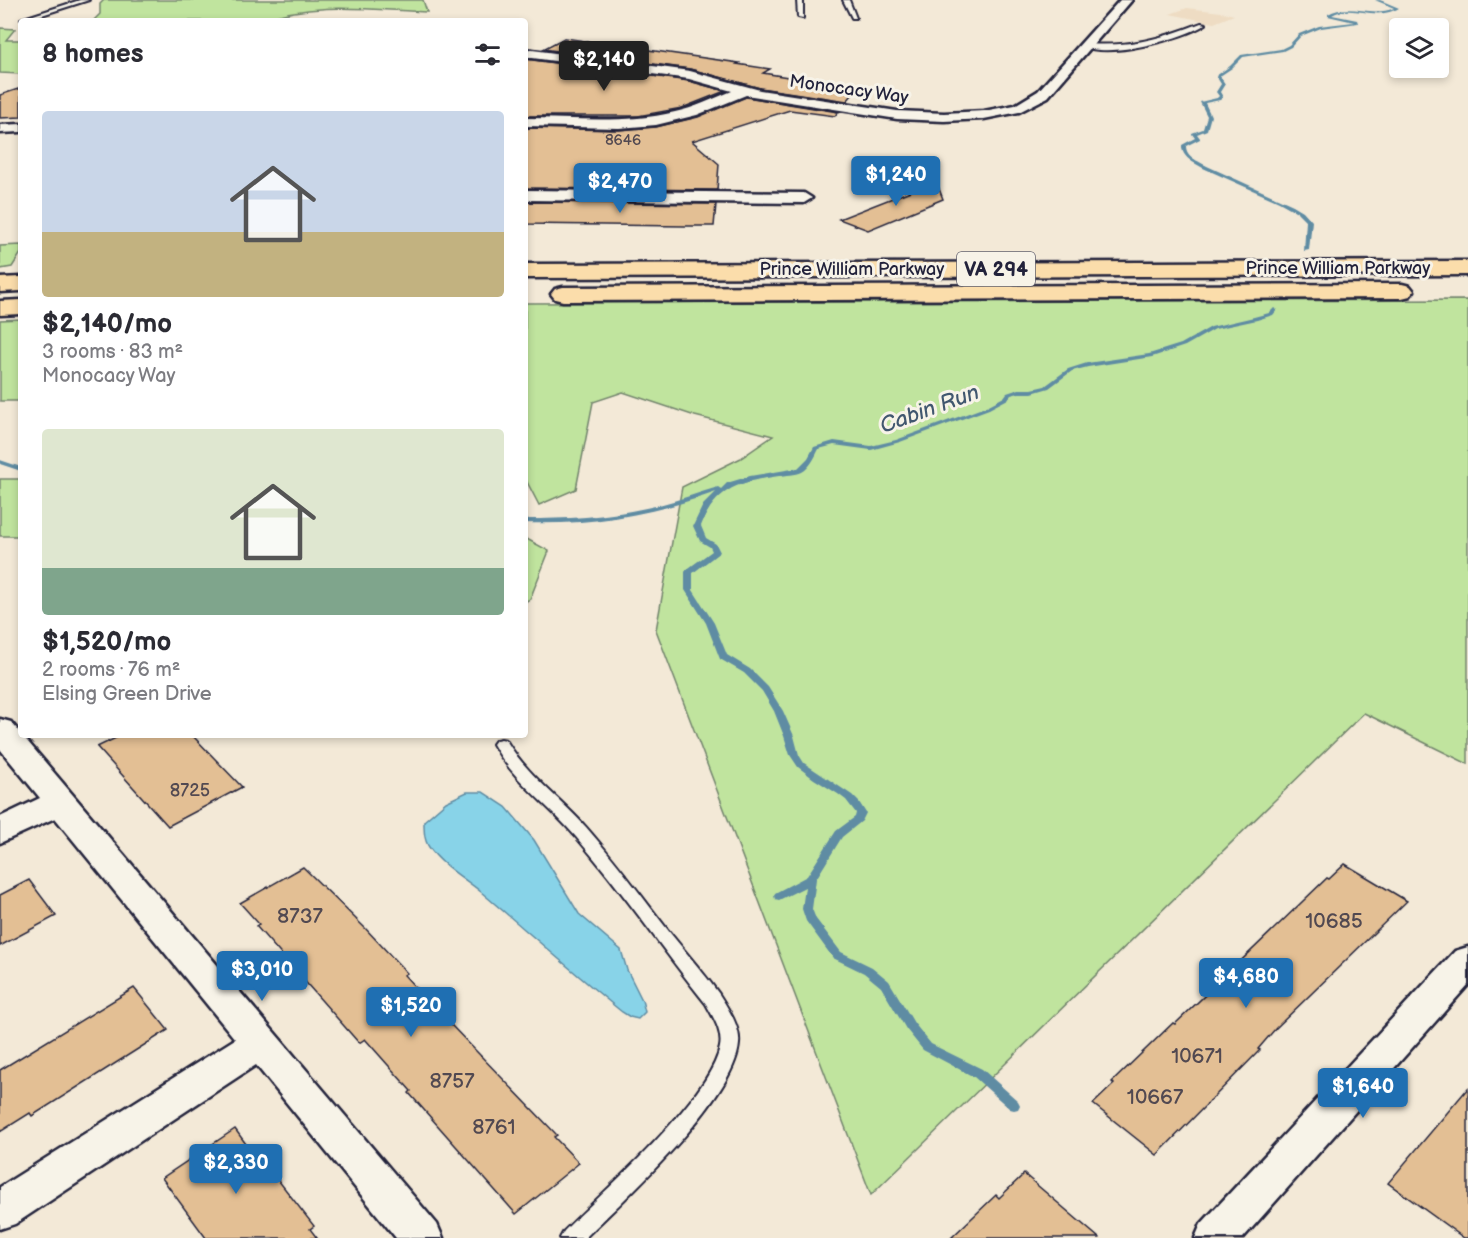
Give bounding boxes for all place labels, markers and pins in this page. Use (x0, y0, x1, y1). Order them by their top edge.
pin: $2,140 (555, 41, 653, 92)
pin: $1,240 (847, 156, 945, 207)
pin: $2,470 (571, 163, 669, 214)
pin: $3,010 (213, 951, 311, 1002)
pin: $4,680 (1197, 958, 1295, 1009)
pin: $1,520 (362, 987, 460, 1038)
pin: $1,640 (1314, 1068, 1412, 1119)
pin: $2,330 (187, 1144, 285, 1195)

